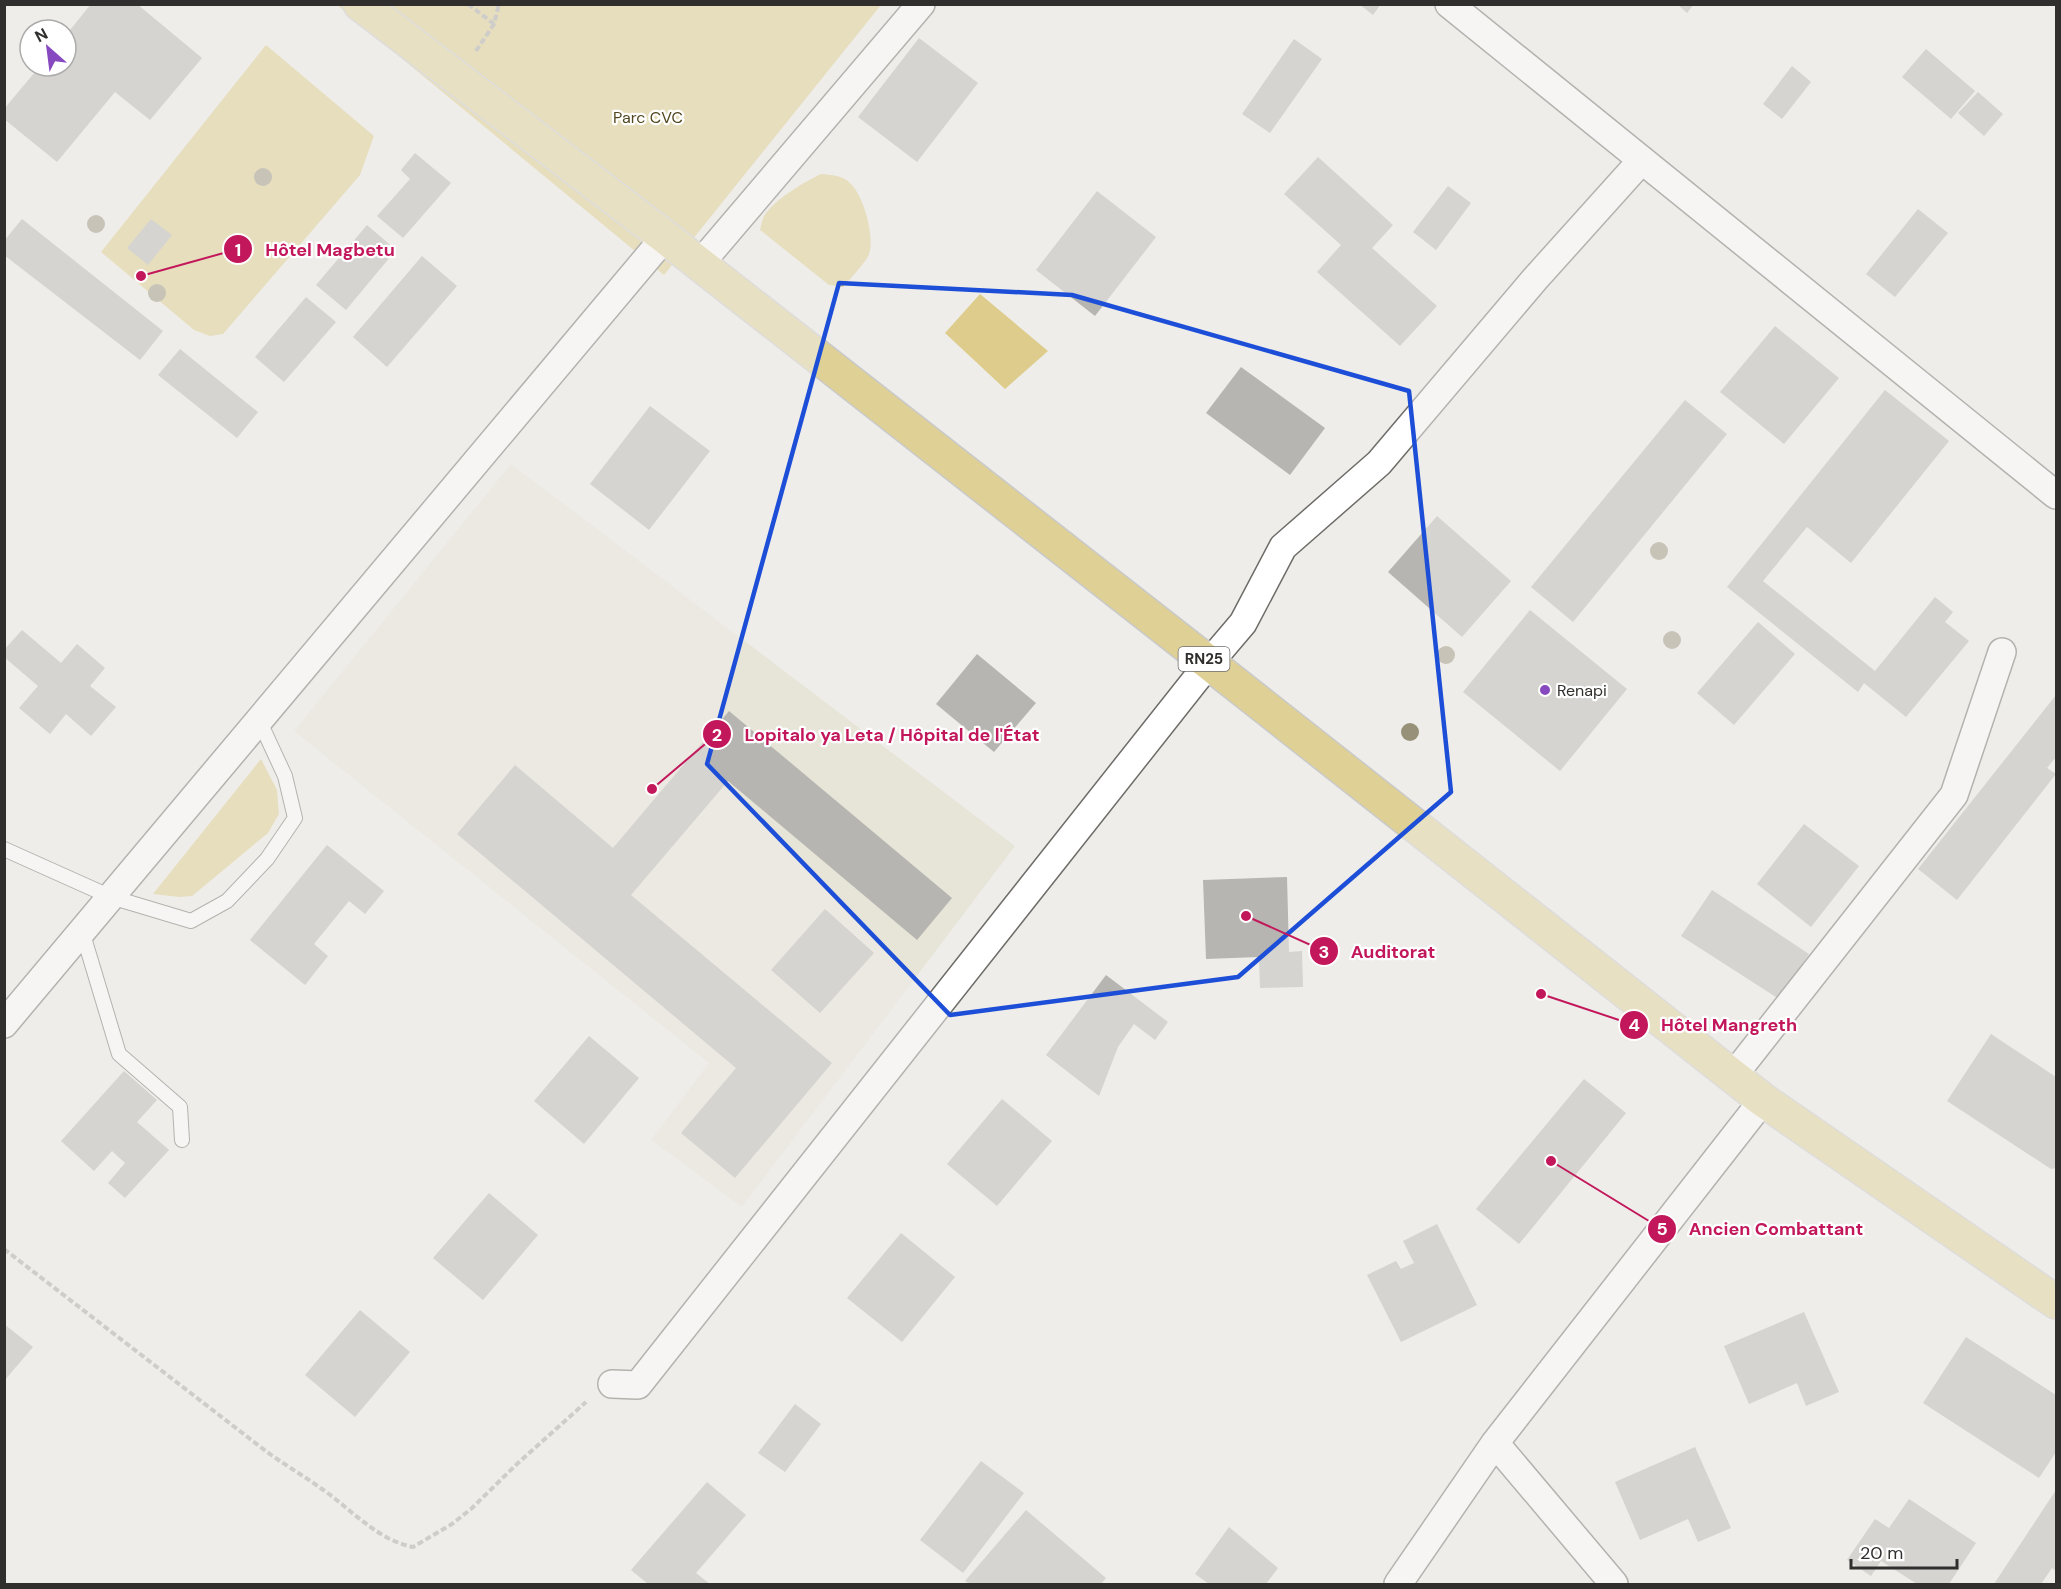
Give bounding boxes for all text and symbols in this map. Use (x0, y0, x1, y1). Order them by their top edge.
north arrow (18, 18, 78, 78)
text: N (31, 23, 51, 47)
park label: Parc CVC (613, 107, 683, 128)
callout: Hôtel Magbetu (223, 231, 407, 267)
text: 1 (235, 238, 241, 262)
text: Hôtel Magbetu (265, 238, 395, 262)
road number: RN25 (1178, 647, 1230, 671)
place label: Renapi (1557, 680, 1607, 701)
marker: Renapi (1538, 683, 1552, 697)
callout: Lopitalo ya Leta / Hôpital de l'État (702, 716, 1052, 752)
text: 2 (712, 723, 722, 747)
text: Lopitalo ya Leta / Hôpital de l'État (744, 723, 1040, 747)
callout: Auditorat (1309, 933, 1447, 969)
text: 3 (1319, 940, 1329, 964)
text: Auditorat (1351, 940, 1435, 964)
callout: Hôtel Mangreth (1619, 1007, 1809, 1043)
text: 4 (1628, 1013, 1640, 1037)
text: Hôtel Mangreth (1661, 1013, 1797, 1037)
callout: Ancien Combattant (1647, 1211, 1876, 1247)
text: 5 (1656, 1217, 1668, 1241)
text: Ancien Combattant (1689, 1217, 1863, 1241)
scale bar (1851, 1532, 1958, 1570)
text: 20 m (1860, 1541, 1903, 1565)

